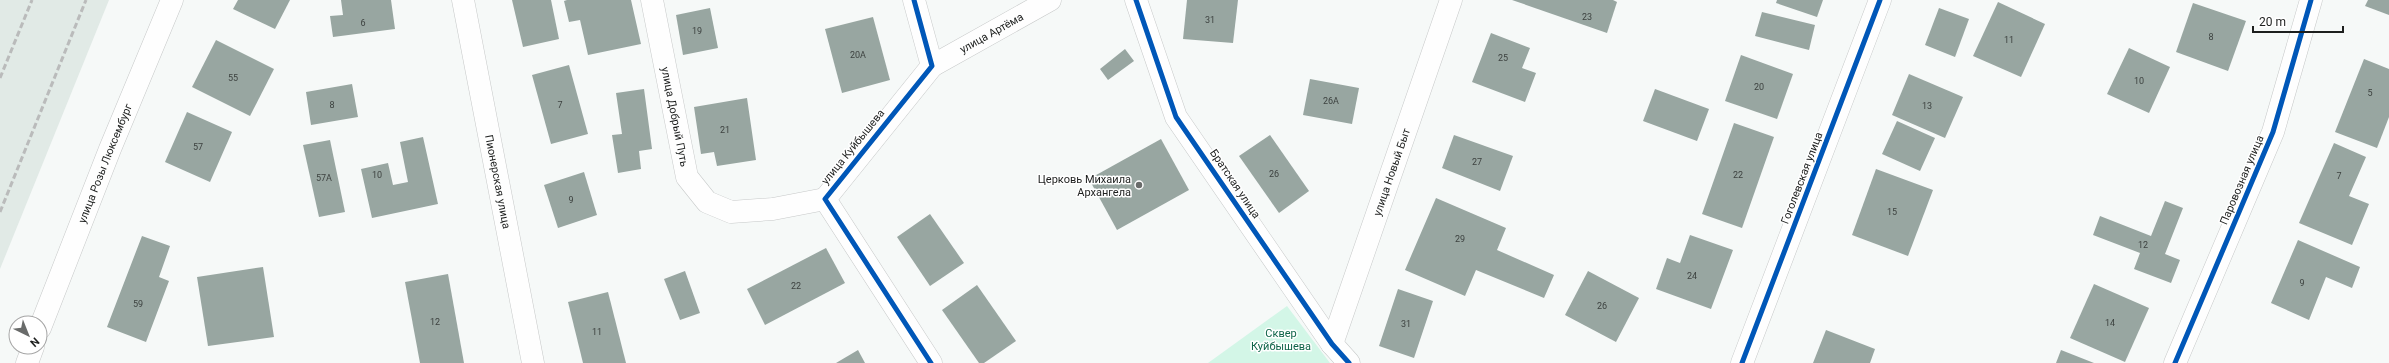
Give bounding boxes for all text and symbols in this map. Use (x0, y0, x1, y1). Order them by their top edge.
scale bar (2253, 8, 2343, 34)
street label: улица Артёма (957, 10, 1025, 56)
house number: 23 (1582, 12, 1592, 22)
house number: 31 (1205, 15, 1215, 25)
text: 20 m (2259, 15, 2286, 29)
house number: 6 (360, 18, 366, 28)
house number: 19 (692, 26, 702, 36)
house number: 8 (2208, 32, 2214, 42)
house number: 11 (2004, 35, 2014, 45)
house number: 20А (850, 50, 866, 60)
house number: 25 (1498, 53, 1508, 63)
street label: улица Добрый Путь (659, 66, 691, 168)
house number: 55 (228, 73, 238, 83)
house number: 10 (2134, 76, 2144, 86)
house number: 20 (1754, 82, 1764, 92)
house number: 5 (2367, 88, 2373, 98)
house number: 26А (1323, 96, 1339, 106)
house number: 8 (329, 100, 335, 110)
house number: 7 (557, 100, 563, 110)
street label: улица Розы Люксембург (75, 101, 135, 225)
house number: 13 (1922, 101, 1932, 111)
street label: улица Куйбышева (819, 107, 887, 187)
house number: 21 (720, 125, 730, 135)
street label: улица Новый Быт (1370, 126, 1413, 218)
street label: Гоголевская улица (1779, 130, 1825, 226)
street label: Пионерская улица (483, 133, 513, 230)
street label: Паровозная улица (2217, 133, 2267, 227)
house number: 57 (193, 142, 203, 152)
street label: Братская улица (1207, 147, 1263, 221)
house number: 27 (1472, 157, 1482, 167)
house number: 26 (1269, 169, 1279, 179)
house number: 10 (372, 170, 382, 180)
house number: 22 (1733, 170, 1743, 180)
house number: 7 (2336, 171, 2342, 181)
house number: 57А (316, 173, 332, 183)
place label: Церковь Михаила Архангела (1038, 173, 1131, 199)
marker: Церковь Михаила Архангела (1134, 180, 1144, 190)
house number: 9 (568, 195, 574, 205)
house number: 15 (1887, 207, 1897, 217)
house number: 29 (1455, 234, 1465, 244)
house number: 12 (2138, 240, 2148, 250)
house number: 24 (1687, 271, 1697, 281)
house number: 9 (2299, 278, 2305, 288)
house number: 22 (791, 281, 801, 291)
house number: 59 (133, 299, 143, 309)
house number: 26 (1597, 301, 1607, 311)
north arrow (8, 315, 48, 355)
house number: 12 (430, 317, 440, 327)
house number: 14 (2105, 318, 2115, 328)
house number: 31 (1401, 319, 1411, 329)
house number: 11 (592, 327, 602, 337)
park label: Сквер Куйбышева (1251, 327, 1311, 353)
text: N (27, 335, 42, 350)

